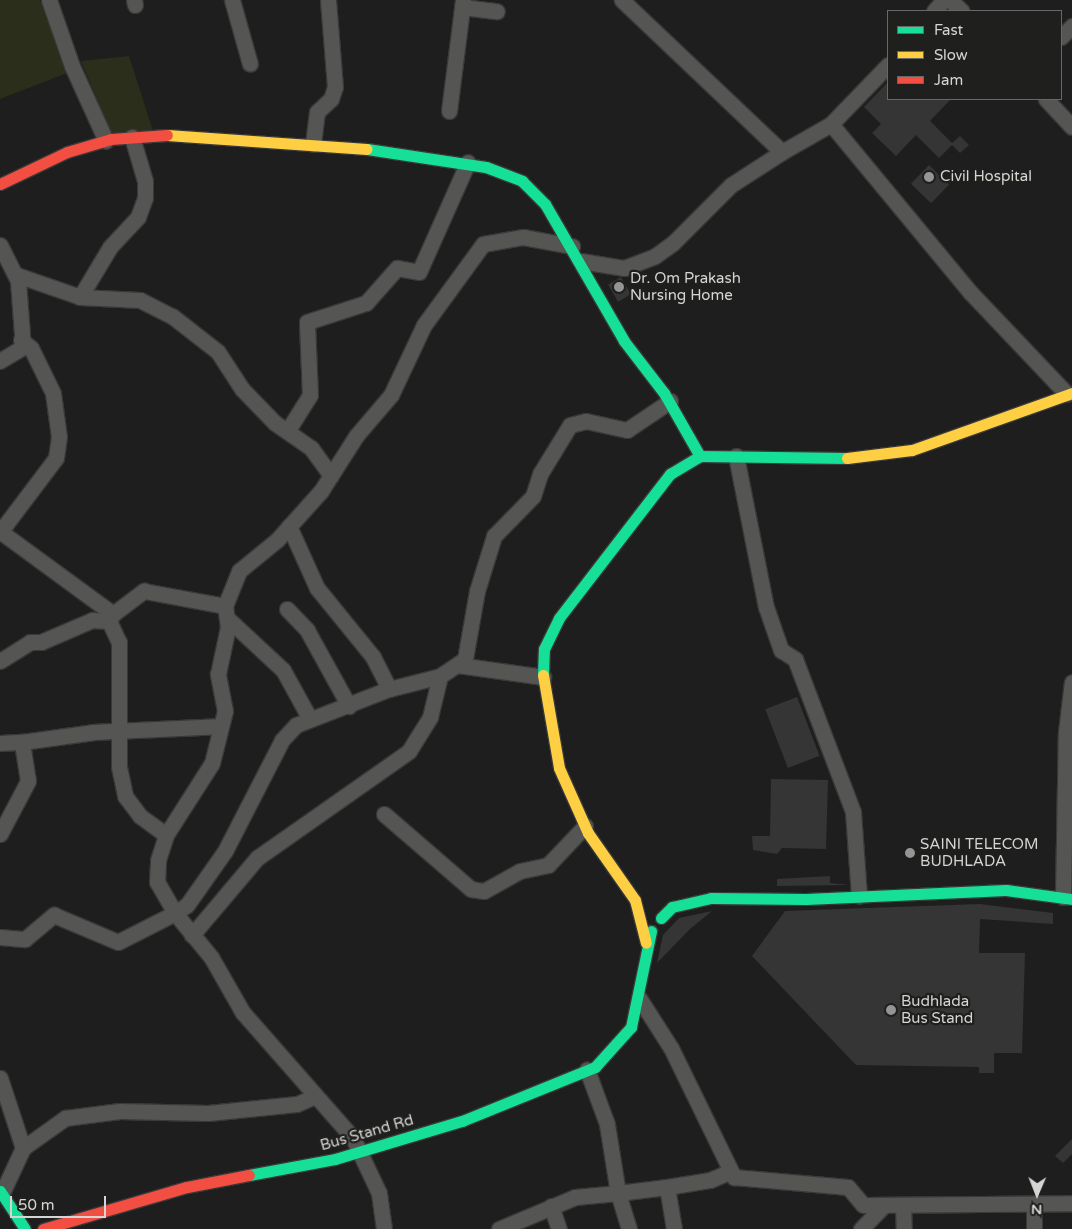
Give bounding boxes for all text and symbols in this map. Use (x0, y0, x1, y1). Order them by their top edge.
legend (887, 10, 1062, 100)
text: Fast (934, 21, 963, 39)
text: Slow (934, 46, 968, 64)
text: Jam (934, 71, 963, 89)
place label: Civil Hospital (940, 168, 1032, 186)
marker: Civil Hospital (922, 170, 936, 184)
place label: Dr. Om Prakash Nursing Home (630, 269, 741, 304)
marker: Dr. Om Prakash Nursing Home (612, 280, 626, 294)
place label: SAINI TELECOM BUDHLADA (920, 835, 1039, 870)
marker: SAINI TELECOM BUDHLADA (904, 847, 916, 859)
place label: Budhlada Bus Stand (901, 992, 973, 1027)
marker: Budhlada Bus Stand (885, 1004, 897, 1016)
street label: Bus Stand Rd (318, 1111, 416, 1155)
north arrow (1012, 1169, 1062, 1219)
scale bar (12, 1186, 109, 1218)
text: 50 m (18, 1196, 55, 1214)
text: N (1031, 1201, 1043, 1218)

